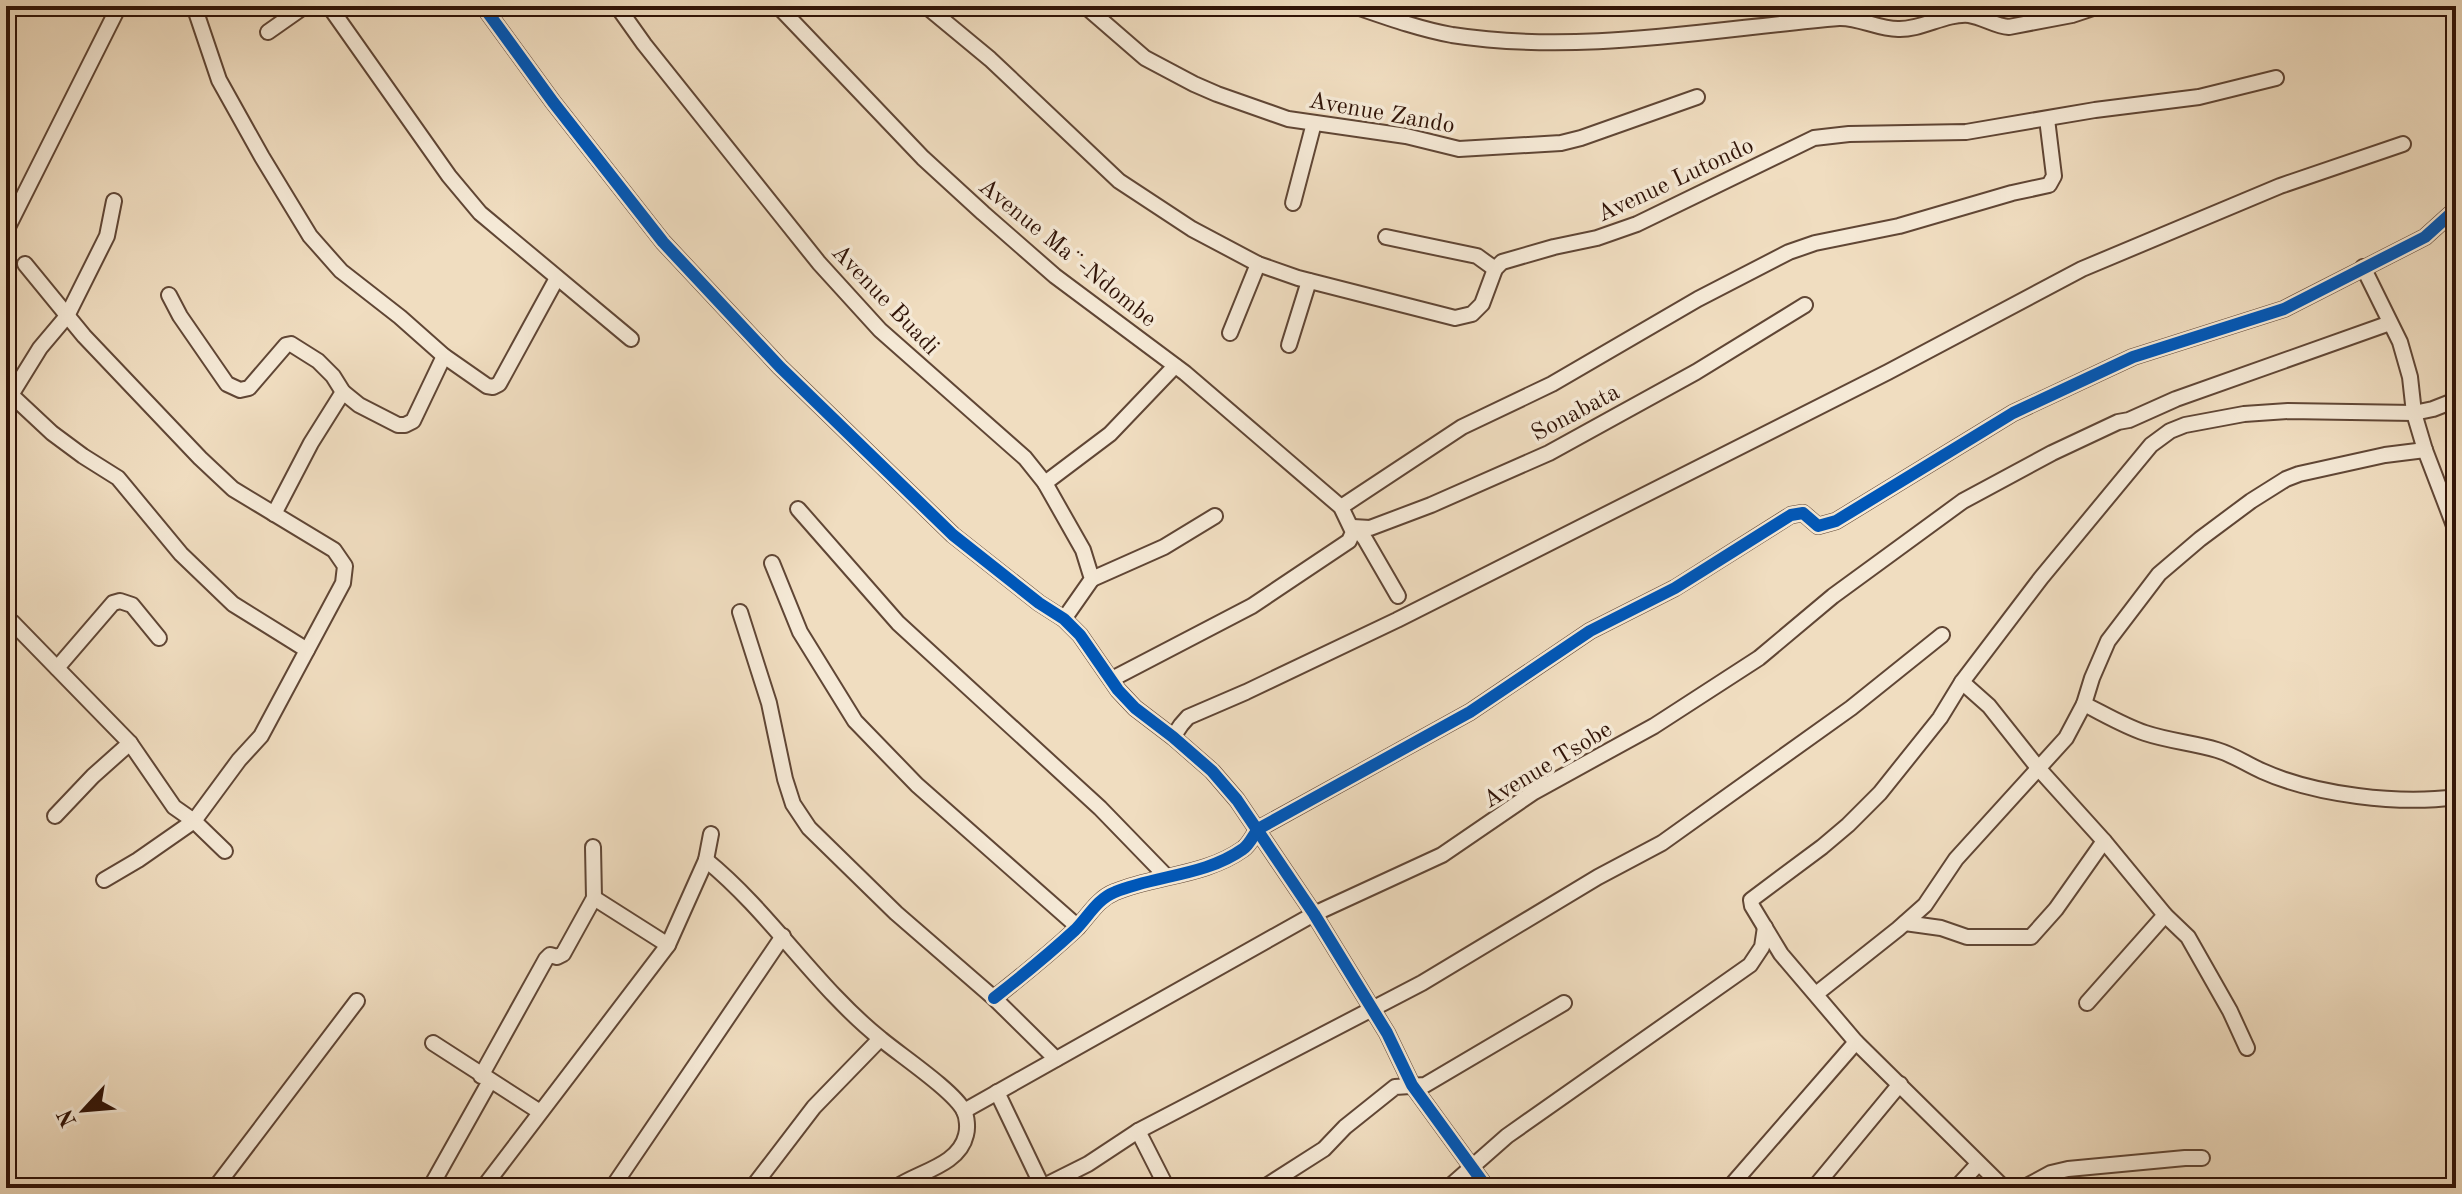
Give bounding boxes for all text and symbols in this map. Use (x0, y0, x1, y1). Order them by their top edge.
street label: Avenue Zando (1307, 89, 1457, 139)
street label: Avenue Lutondo (1594, 134, 1758, 228)
street label: Avenue Ma¨-Ndombe (973, 175, 1160, 332)
street label: Avenue Buadi (826, 241, 943, 360)
street label: Sonabata (1528, 381, 1624, 447)
street label: Avenue Tsobe (1479, 718, 1617, 814)
north arrow (44, 1070, 124, 1150)
text: N (54, 1105, 81, 1130)

